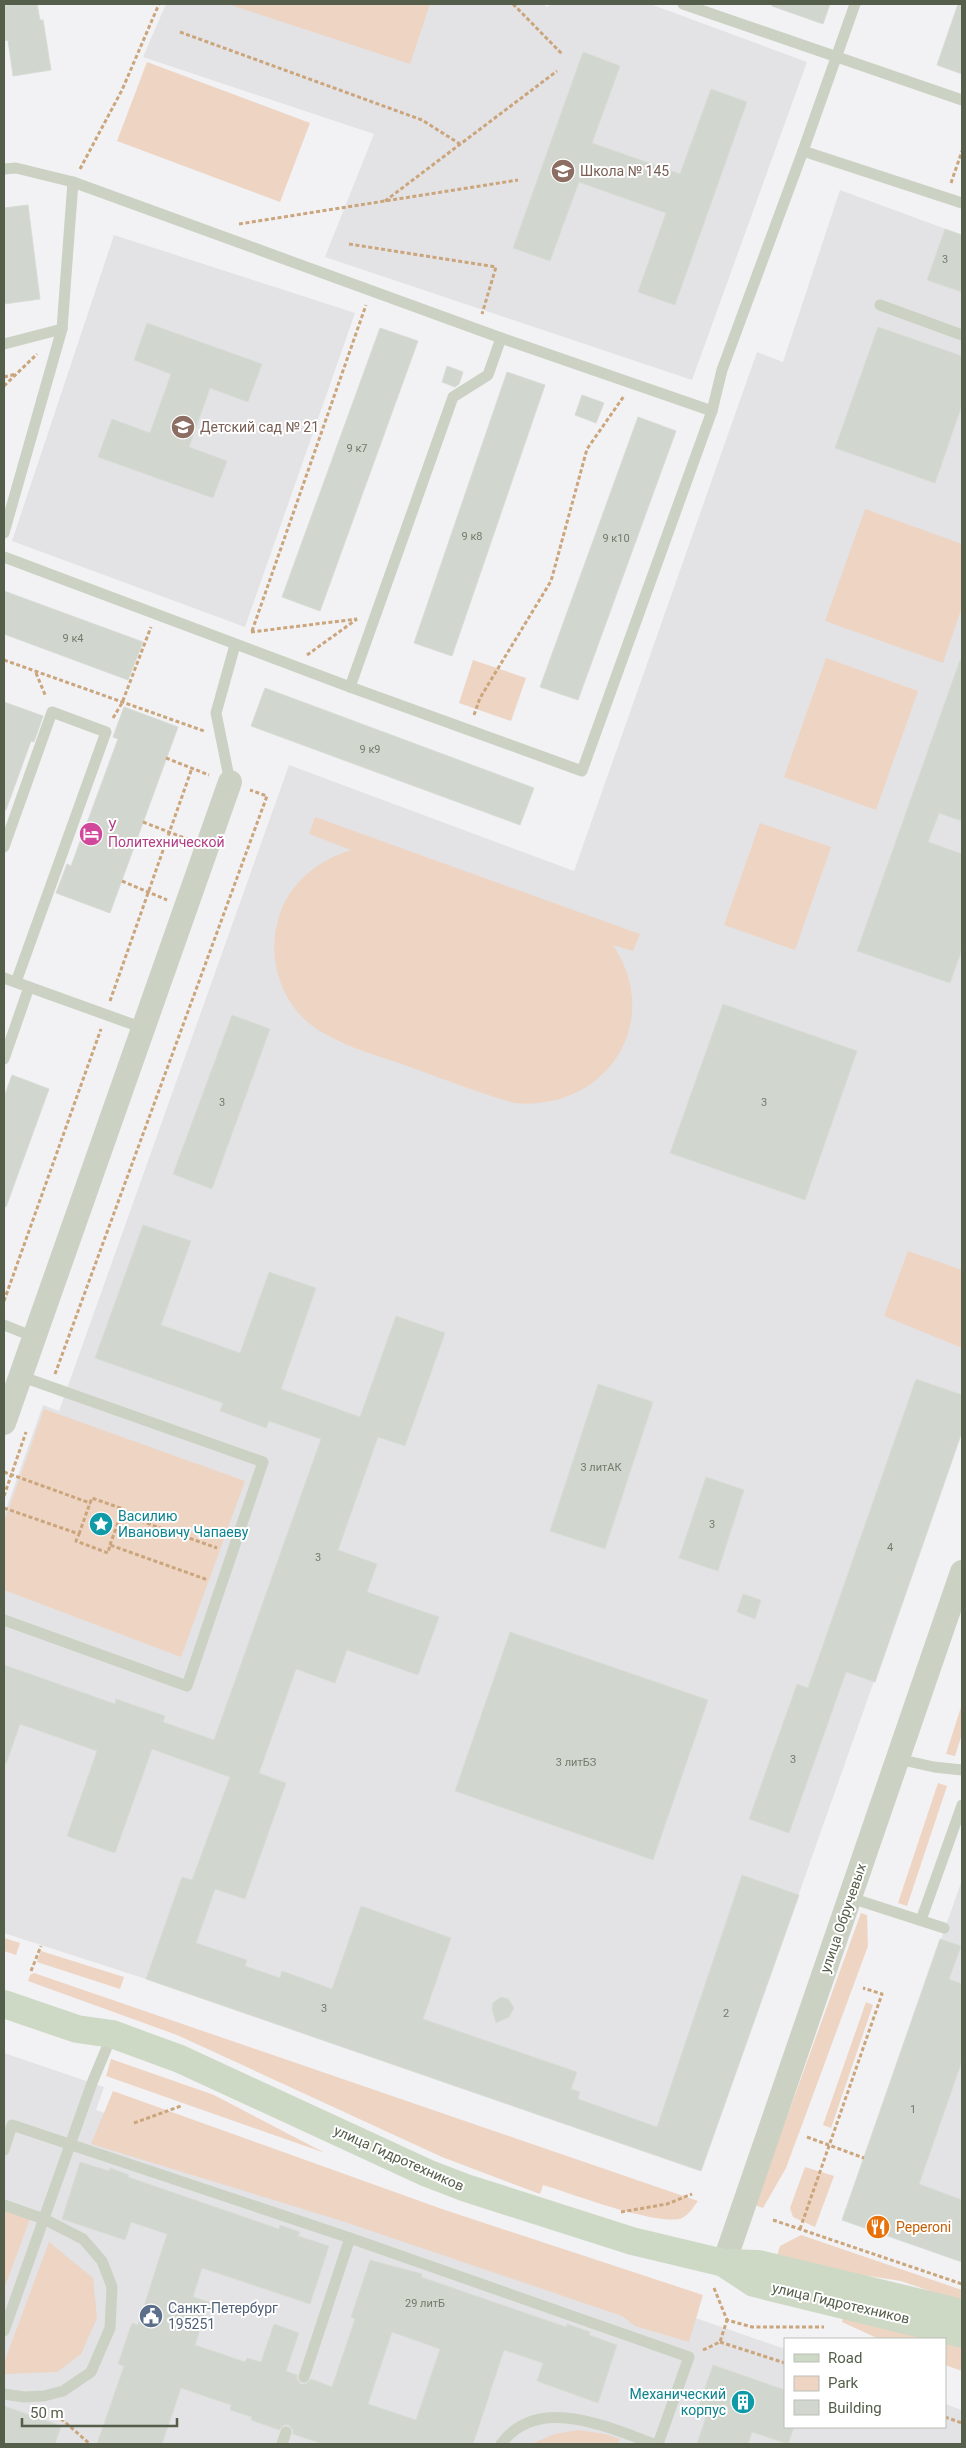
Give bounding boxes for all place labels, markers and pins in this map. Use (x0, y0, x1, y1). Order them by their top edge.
school or university icon: Школа № 145 (550, 158, 576, 184)
place label: Школа № 145 (580, 163, 669, 179)
school or university icon: Детский сад № 21 (170, 414, 196, 440)
place label: Детский сад № 21 (200, 419, 319, 435)
place label: У Политехнической (108, 818, 225, 850)
hotel icon: У Политехнической (78, 821, 104, 847)
place label: Василию Ивановичу Чапаеву (118, 1508, 249, 1540)
place icon: Василию Ивановичу Чапаеву (88, 1511, 114, 1537)
restaurant icon: Peperoni (865, 2214, 891, 2240)
place label: Peperoni (896, 2219, 951, 2235)
place label: Санкт-Петербург 195251 (168, 2300, 278, 2332)
public building icon: Санкт-Петербург 195251 (138, 2303, 164, 2329)
place label: Механический корпус (630, 2386, 726, 2418)
building icon: Механический корпус (730, 2389, 756, 2415)

